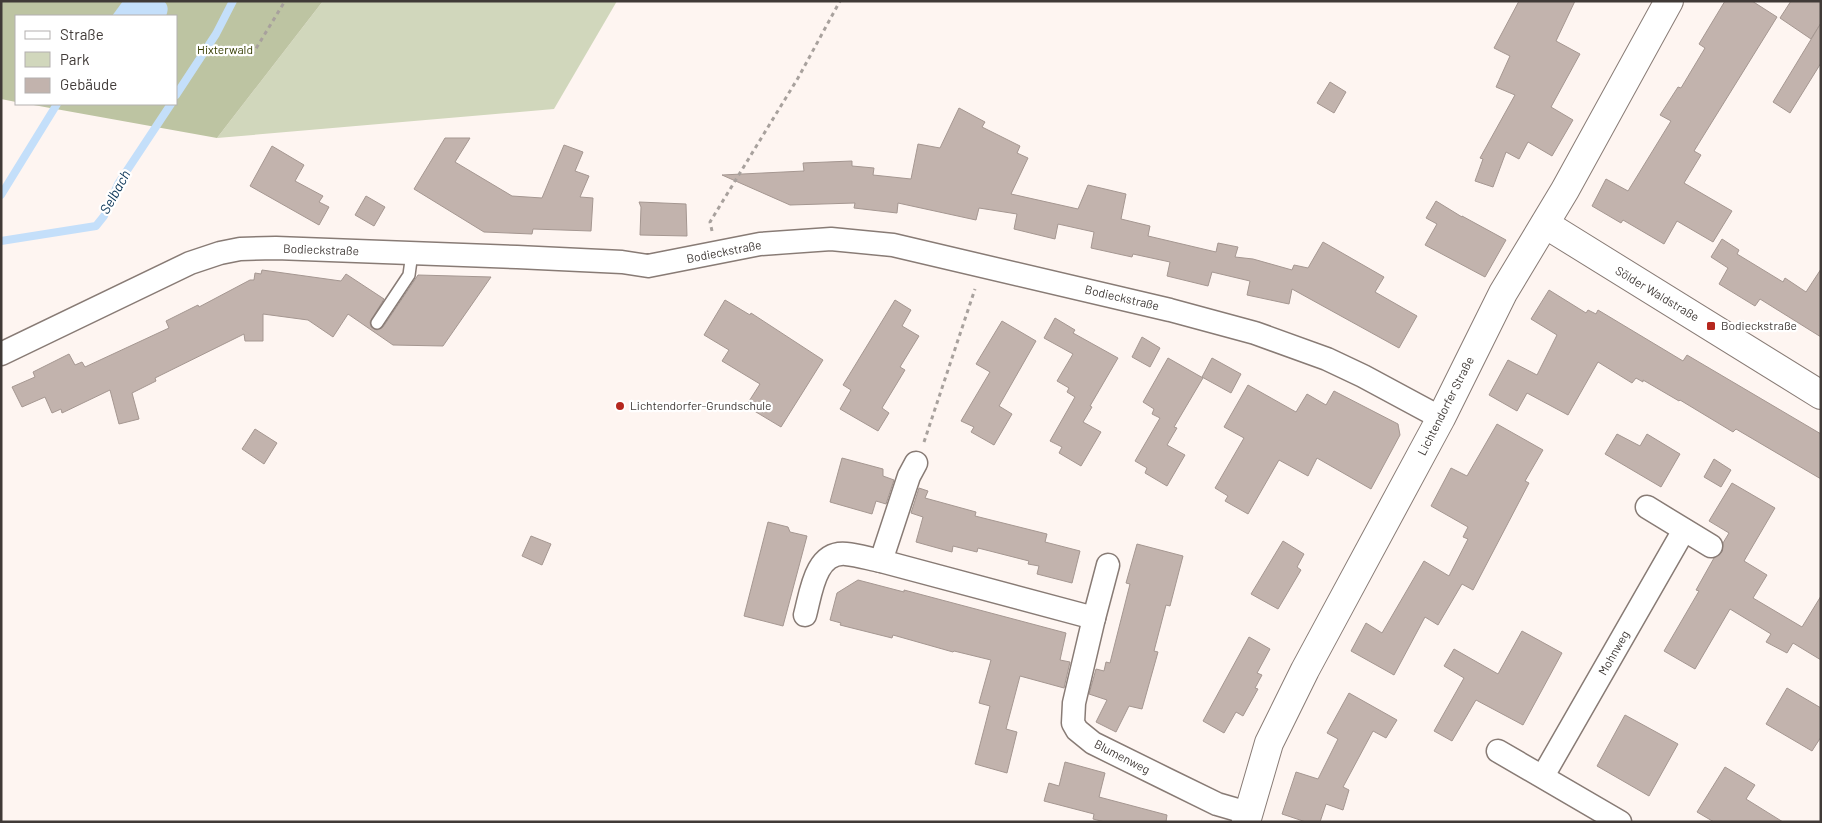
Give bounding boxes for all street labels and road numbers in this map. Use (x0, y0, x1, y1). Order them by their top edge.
street label: Bodieckstraße (685, 237, 762, 265)
street label: Bodieckstraße (283, 241, 359, 257)
street label: Sölder Waldstraße (1613, 263, 1702, 324)
street label: Bodieckstraße (1084, 282, 1161, 312)
street label: Lichtendorfer Straße (1414, 354, 1476, 457)
street label: Mohnweg (1595, 628, 1632, 677)
street label: Blumenweg (1092, 736, 1153, 776)

